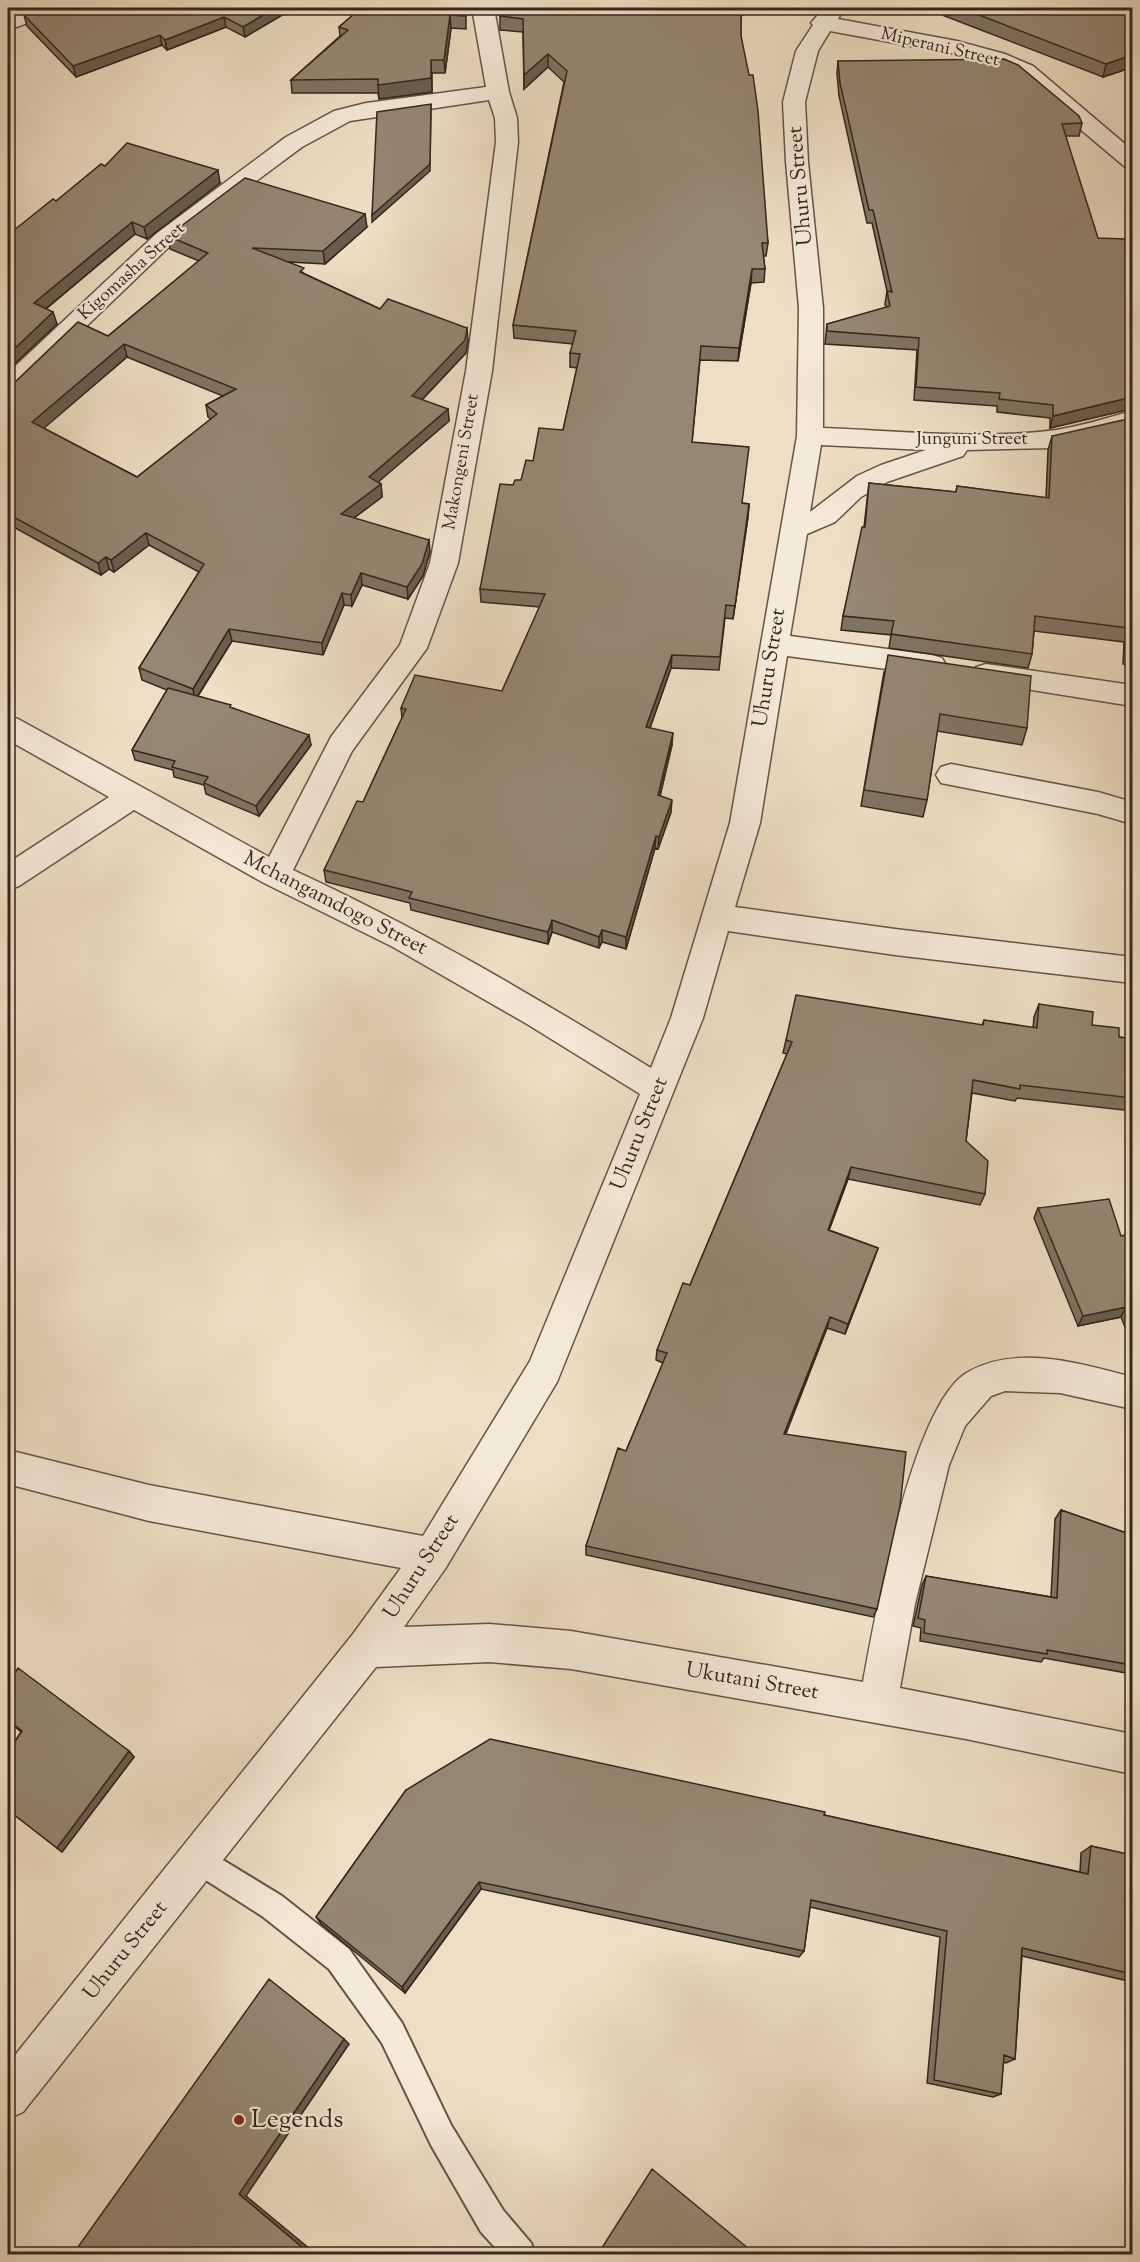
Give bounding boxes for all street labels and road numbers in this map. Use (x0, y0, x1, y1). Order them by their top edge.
street label: Miperani Street (878, 22, 1002, 74)
street label: Uhuru Street (781, 125, 821, 247)
street label: Kigomasha Street (73, 217, 191, 327)
street label: Makongeni Street (437, 392, 487, 532)
street label: Junguni Street (915, 427, 1028, 453)
street label: Uhuru Street (746, 606, 794, 730)
street label: Mchangamdogo Street (238, 845, 432, 963)
street label: Uhuru Street (604, 1073, 676, 1195)
street label: Uhuru Street (377, 1509, 467, 1625)
street label: Ukutani Street (683, 1656, 821, 1708)
street label: Uhuru Street (77, 1895, 175, 2007)

